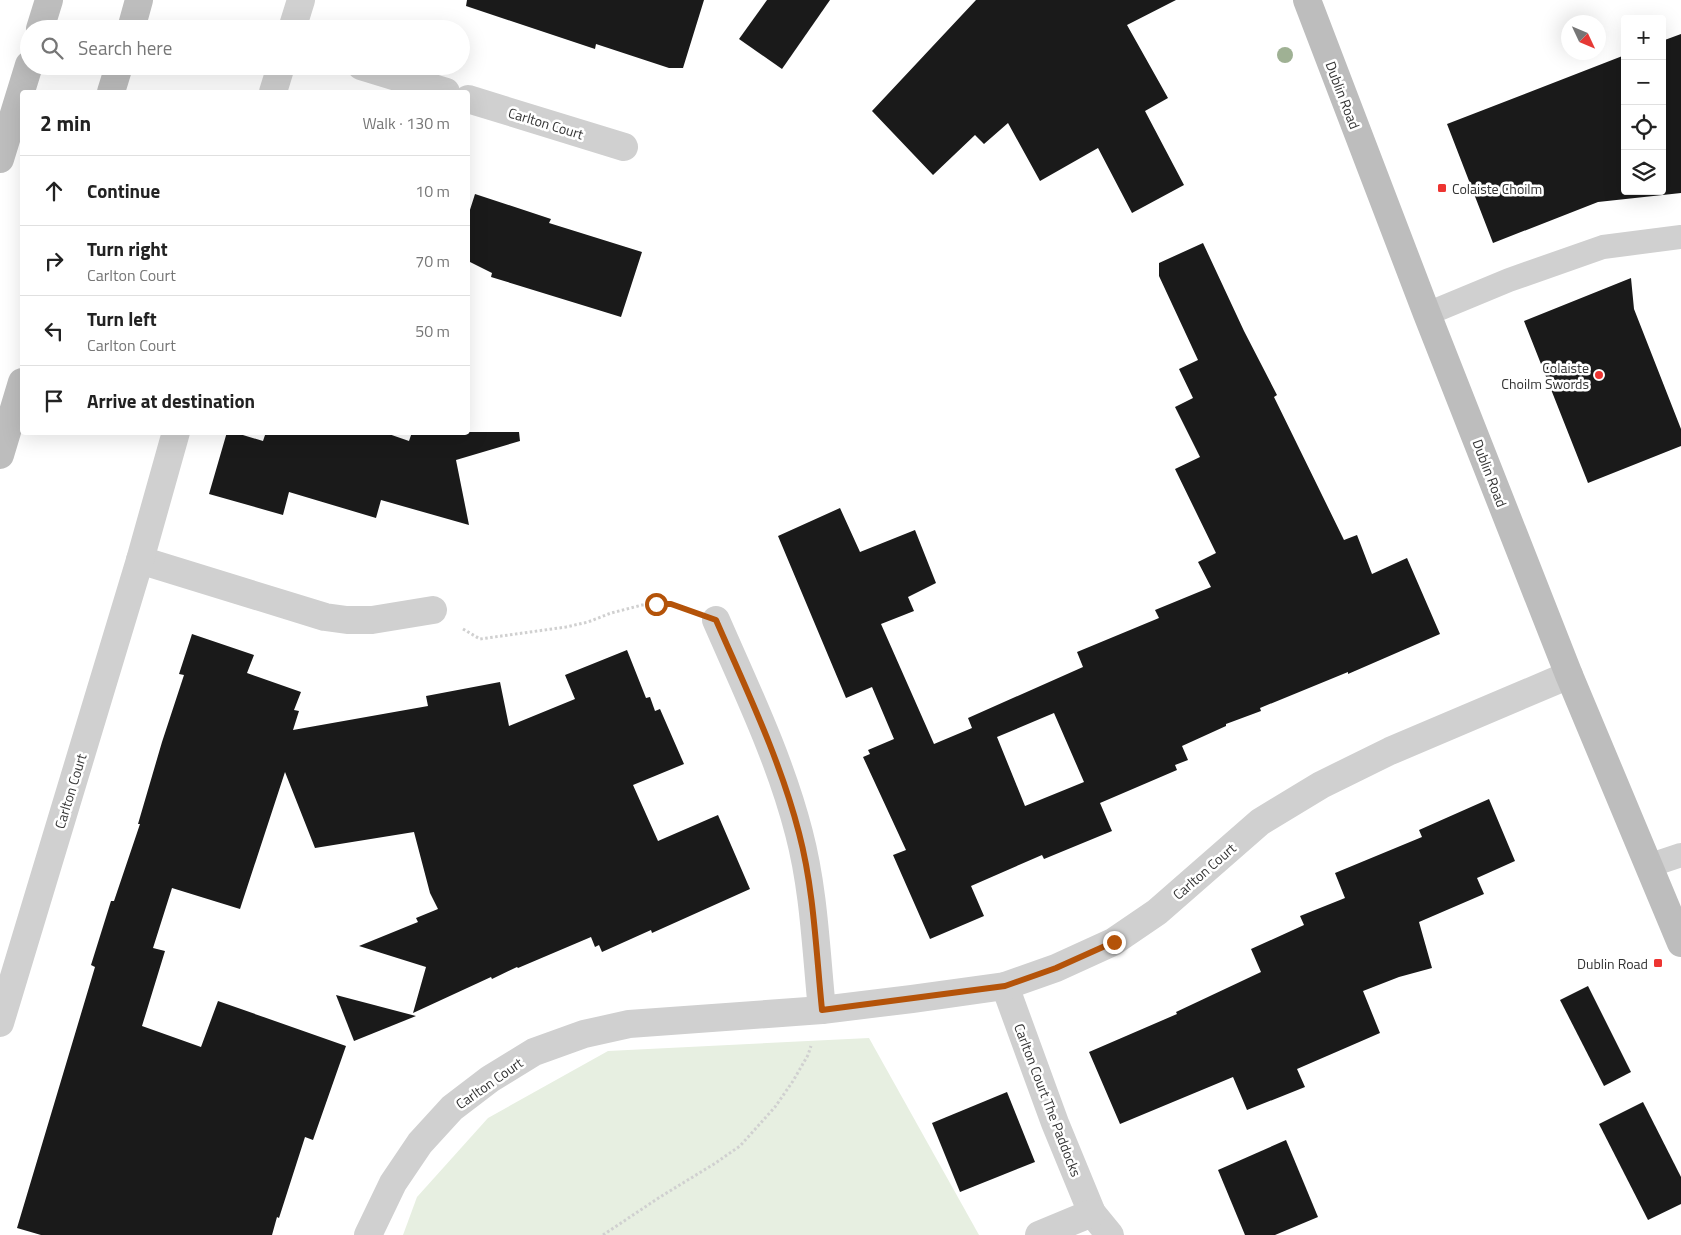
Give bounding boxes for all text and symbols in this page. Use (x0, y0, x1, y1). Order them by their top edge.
north arrow (1561, 15, 1606, 60)
map controls (1621, 15, 1666, 195)
button: + (1621, 15, 1666, 60)
search box (20, 20, 470, 75)
text: Search here (78, 33, 172, 62)
icon: search (38, 34, 66, 62)
street label: Dublin Road (1320, 58, 1366, 132)
button: − (1621, 60, 1666, 105)
street label: Carlton Court (506, 102, 586, 144)
button: locate (1621, 105, 1666, 150)
text: 2 min (40, 107, 91, 139)
text: Walk · 130 m (362, 111, 450, 135)
button: layers (1621, 150, 1666, 195)
text: Continue (87, 176, 160, 205)
icon: ahead (40, 177, 68, 205)
place label: Colaiste Choilm (1452, 178, 1542, 199)
text: 10 m (415, 179, 450, 203)
marker: Colaiste Choilm (1436, 182, 1448, 194)
text: Turn right (87, 234, 168, 263)
icon: right (40, 247, 68, 275)
text: 70 m (415, 249, 450, 273)
text: Carlton Court (87, 263, 176, 287)
text: Turn left (87, 304, 157, 333)
icon: left (40, 317, 68, 345)
text: 50 m (415, 319, 450, 343)
text: Carlton Court (87, 333, 176, 357)
place label: Colaiste Choilm Swords (1501, 357, 1589, 394)
marker: Colaiste Choilm Swords (1593, 369, 1605, 381)
text: Arrive at destination (87, 386, 255, 415)
icon: arrive (40, 387, 68, 415)
street label: Dublin Road (1467, 436, 1513, 510)
route start (645, 593, 668, 616)
street label: Carlton Court (49, 751, 91, 831)
street label: Carlton Court (1168, 838, 1240, 904)
route end (1103, 931, 1126, 954)
place label: Dublin Road (1577, 953, 1648, 974)
marker: Dublin Road (1652, 957, 1664, 969)
street label: Carlton Court The Paddocks (1009, 1020, 1087, 1180)
street label: Carlton Court (451, 1052, 527, 1114)

